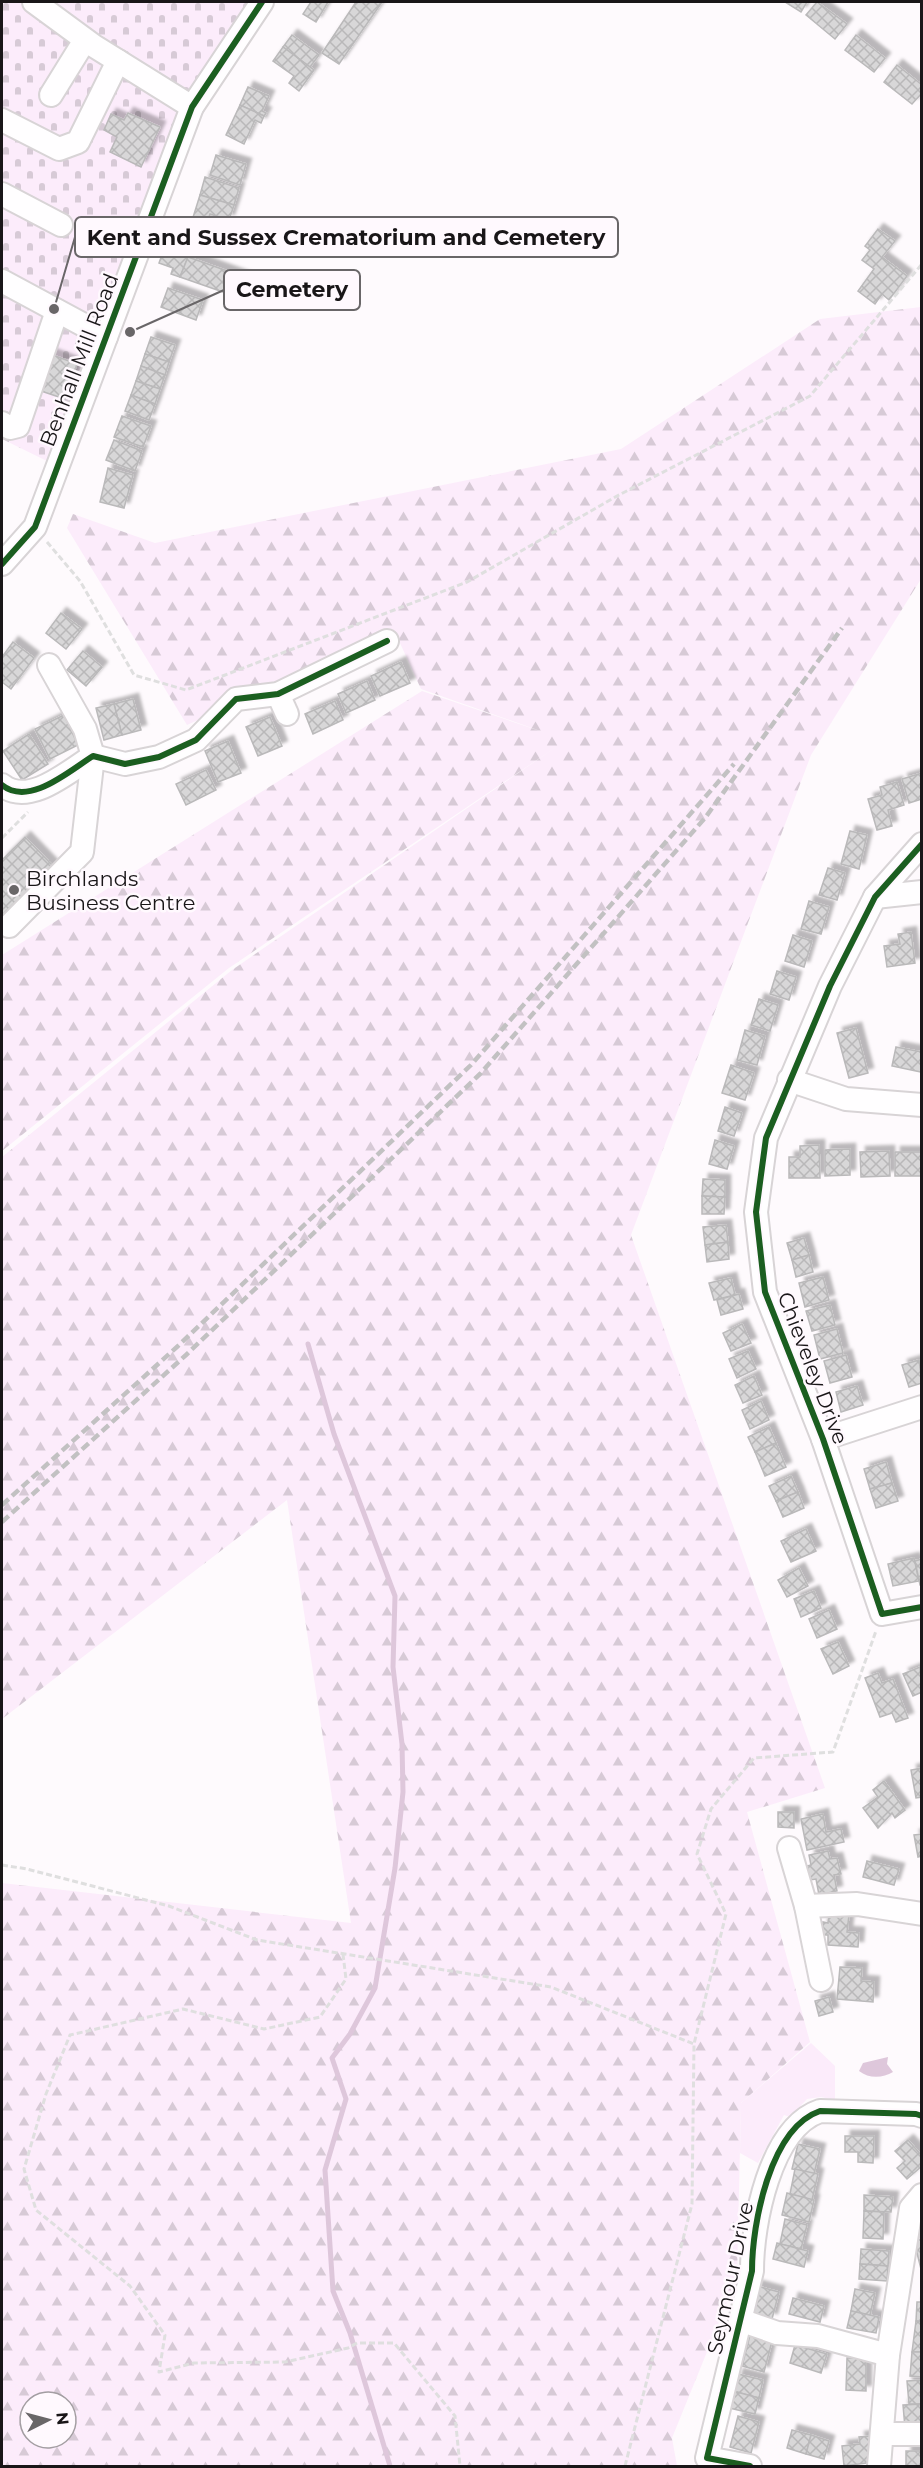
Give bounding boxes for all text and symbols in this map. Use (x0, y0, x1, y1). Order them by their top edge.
callout: Kent and Sussex Crematorium and Cemetery (75, 217, 618, 257)
text: Kent and Sussex Crematorium and Cemetery (87, 224, 606, 251)
street label: Benhall Mill Road (34, 270, 124, 450)
callout: Cemetery (224, 270, 360, 310)
text: Cemetery (236, 276, 349, 303)
place label: Birchlands Business Centre (26, 866, 195, 915)
marker: Birchlands Business Centre (7, 883, 21, 897)
street label: Chieveley Drive (772, 1288, 854, 1448)
street label: Seymour Drive (702, 2199, 758, 2357)
north arrow (18, 2390, 78, 2450)
text: N (52, 2411, 73, 2426)

